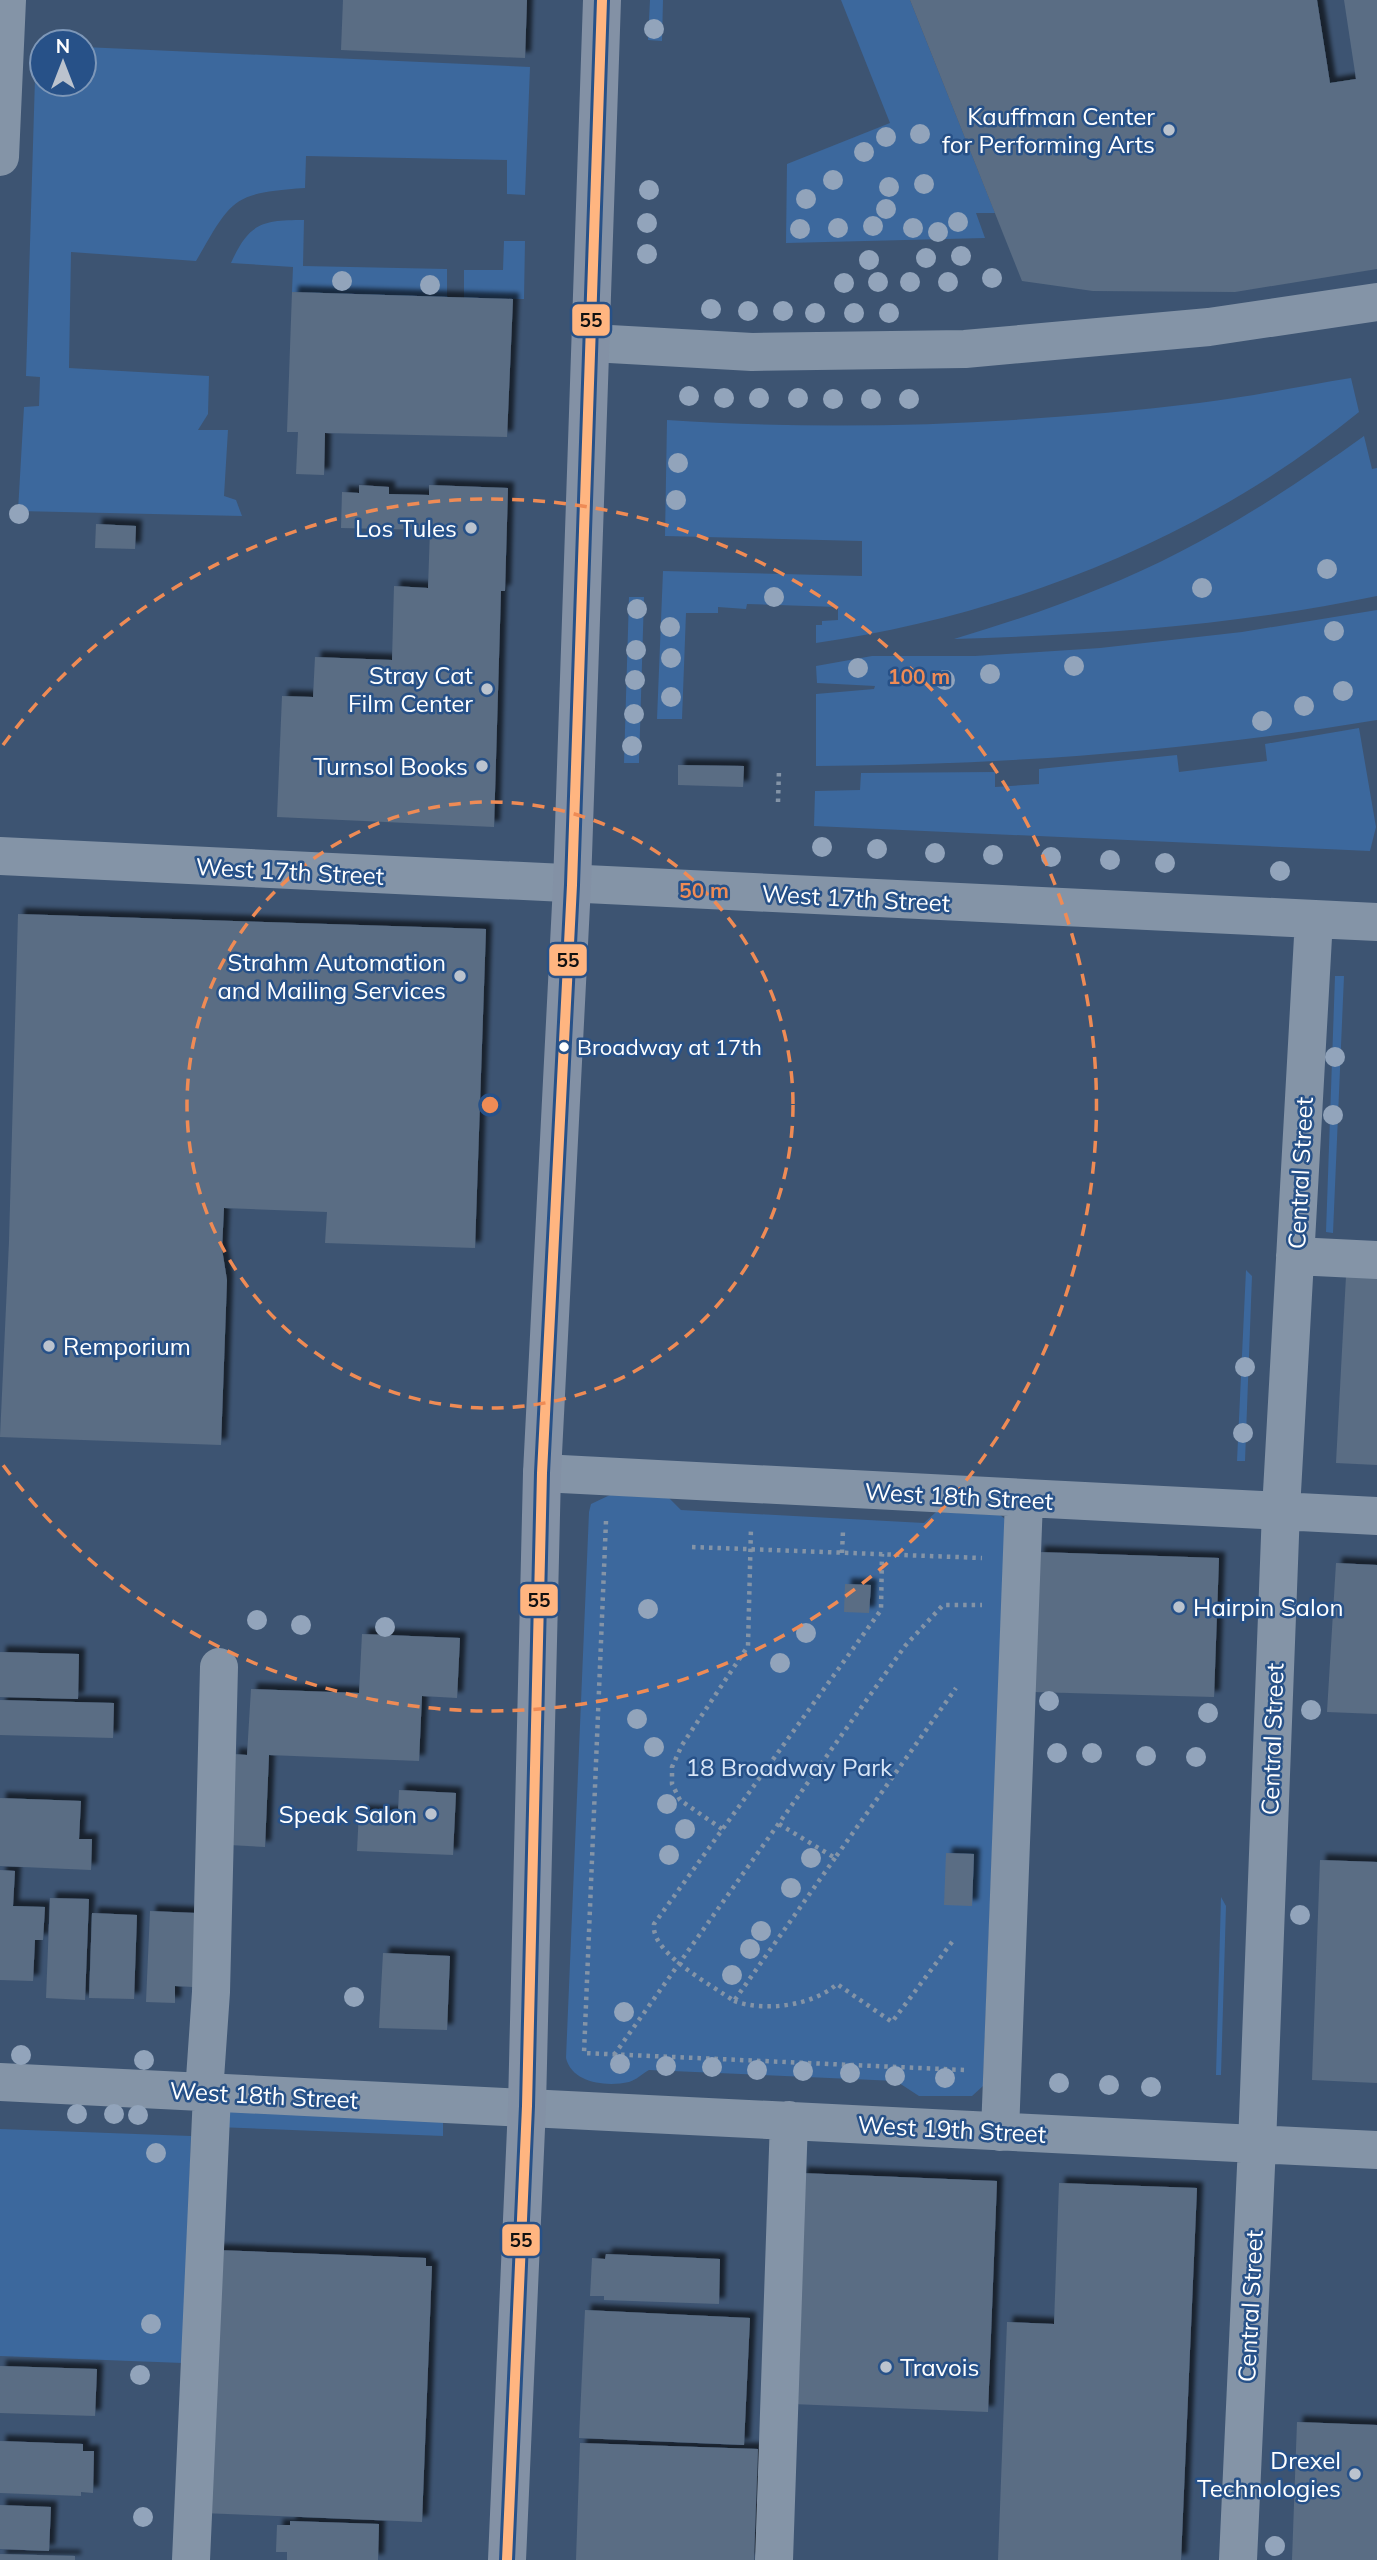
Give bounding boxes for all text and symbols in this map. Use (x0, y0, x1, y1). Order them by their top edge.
north arrow (28, 28, 98, 98)
text: N (56, 34, 70, 58)
place label: Kauffman Center for Performing Arts (942, 101, 1155, 159)
marker: Kauffman Center for Performing Arts (1161, 122, 1177, 138)
line badge: 55 (571, 303, 611, 337)
text: 55 (580, 308, 602, 332)
place label: Los Tules (355, 513, 457, 543)
marker: Los Tules (463, 520, 479, 536)
place label: Stray Cat Film Center (348, 660, 473, 718)
text: 100 m (888, 663, 950, 689)
marker: Stray Cat Film Center (479, 681, 495, 697)
place label: Turnsol Books (313, 751, 468, 781)
marker: Turnsol Books (474, 758, 490, 774)
street label: West 17th Street (195, 851, 385, 891)
text: 50 m (679, 877, 729, 903)
street label: West 17th Street (761, 878, 951, 918)
line badge: 55 (548, 943, 588, 977)
place label: Strahm Automation and Mailing Services (217, 947, 446, 1005)
text: 55 (557, 948, 579, 972)
marker: Strahm Automation and Mailing Services (452, 968, 468, 984)
place label: Broadway at 17th (577, 1033, 762, 1061)
marker: Broadway at 17th (557, 1040, 571, 1054)
centre of rings (478, 1093, 502, 1117)
street label: Central Street (1281, 1096, 1319, 1250)
place label: Remporium (63, 1331, 191, 1361)
marker: Remporium (41, 1338, 57, 1354)
street label: West 18th Street (864, 1476, 1054, 1516)
line badge: 55 (519, 1583, 559, 1617)
text: 55 (528, 1588, 550, 1612)
place label: Hairpin Salon (1193, 1592, 1343, 1622)
marker: Hairpin Salon (1171, 1599, 1187, 1615)
street label: Central Street (1254, 1662, 1290, 1816)
park label: 18 Broadway Park (686, 1752, 893, 1782)
place label: Speak Salon (279, 1799, 417, 1829)
marker: Speak Salon (423, 1806, 439, 1822)
street label: West 18th Street (169, 2075, 359, 2115)
street label: West 19th Street (857, 2109, 1047, 2149)
line badge: 55 (501, 2223, 541, 2257)
text: 55 (510, 2228, 532, 2252)
street label: Central Street (1231, 2229, 1269, 2383)
place label: Travois (900, 2352, 979, 2382)
marker: Travois (878, 2359, 894, 2375)
place label: Drexel Technologies (1197, 2445, 1341, 2503)
marker: Drexel Technologies (1347, 2466, 1363, 2482)

